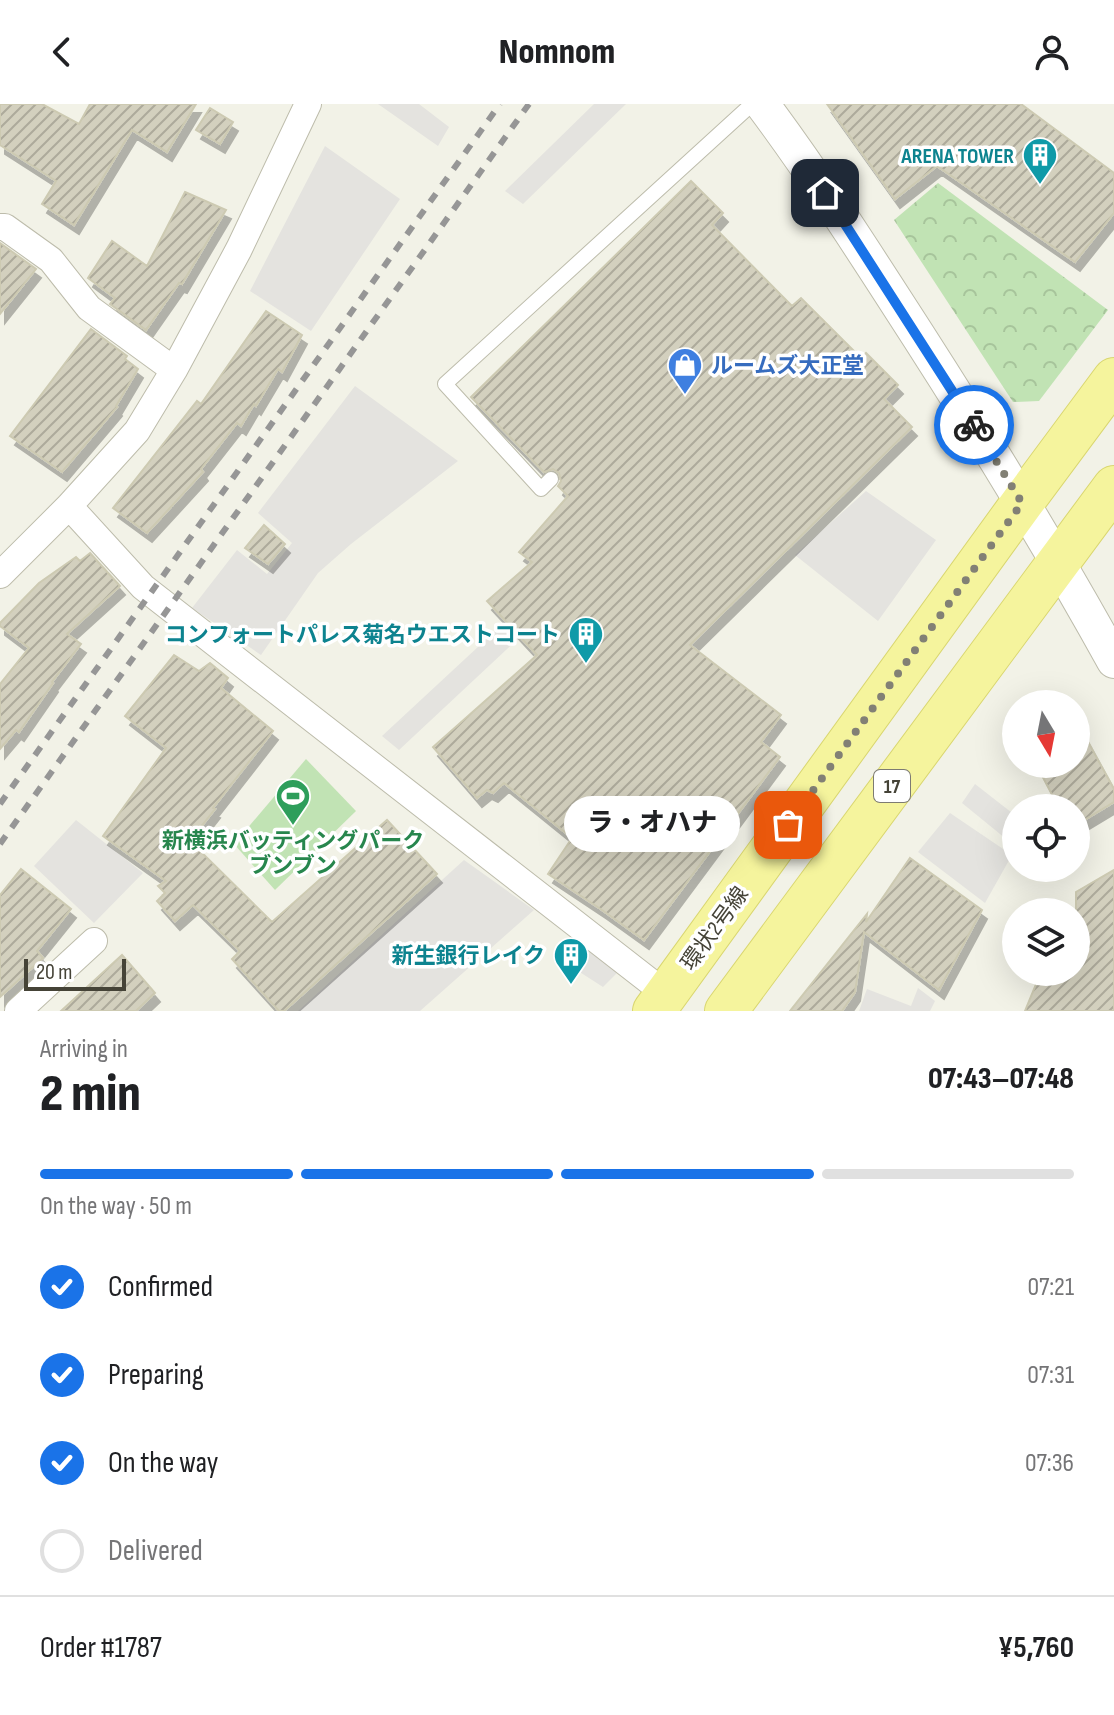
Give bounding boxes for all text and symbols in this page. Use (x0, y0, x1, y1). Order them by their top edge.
icon: back (40, 30, 84, 74)
icon: person (1030, 30, 1074, 74)
text: Nomnom (499, 31, 615, 74)
building icon: ARENA TOWER (1021, 136, 1059, 186)
place label: ARENA TOWER (900, 143, 1014, 170)
pin (791, 159, 859, 227)
icon: home (803, 171, 847, 215)
shop icon: ルームズ大正堂 (666, 346, 704, 396)
place label: ルームズ大正堂 (711, 353, 864, 380)
courier (934, 385, 1014, 465)
icon: bike (952, 403, 996, 447)
building icon: コンフォートパレス菊名ウエストコート (567, 615, 605, 665)
place label: コンフォートパレス菊名ウエストコート (165, 622, 560, 649)
north arrow (1002, 690, 1090, 778)
map controls (1002, 690, 1090, 986)
road number: 17 (874, 770, 910, 802)
sports icon: 新横浜バッティングパーク ブンブン (274, 777, 312, 827)
pin (754, 791, 822, 859)
button: locate (1002, 794, 1090, 882)
callout: ラ・オハナ (564, 797, 740, 853)
icon: bag (766, 803, 810, 847)
text: ラ・オハナ (587, 808, 717, 839)
place label: 新横浜バッティングパーク ブンブン (162, 828, 424, 880)
street label: 環状2号線 (676, 882, 755, 976)
button: layers (1002, 898, 1090, 986)
building icon: 新生銀行レイク (552, 936, 590, 986)
place label: 新生銀行レイク (391, 943, 545, 970)
scale bar (24, 955, 126, 991)
text: 20 m (36, 959, 73, 986)
text: Arriving in (40, 1034, 128, 1065)
text: 07:43–07:48 (928, 1061, 1074, 1097)
text: 2 min (40, 1063, 141, 1126)
text: On the way · 50 m (40, 1191, 192, 1222)
icon: check (40, 1265, 84, 1309)
text: Confirmed (108, 1269, 213, 1305)
text: 07:21 (1027, 1272, 1074, 1303)
icon: check (40, 1353, 84, 1397)
text: Preparing (108, 1357, 204, 1393)
text: 07:31 (1027, 1360, 1074, 1391)
icon: check (40, 1441, 84, 1485)
text: On the way (108, 1445, 218, 1481)
text: 07:36 (1025, 1448, 1074, 1479)
text: Delivered (108, 1533, 203, 1569)
text: Order #1787 (40, 1630, 162, 1666)
text: ¥5,760 (998, 1630, 1074, 1666)

